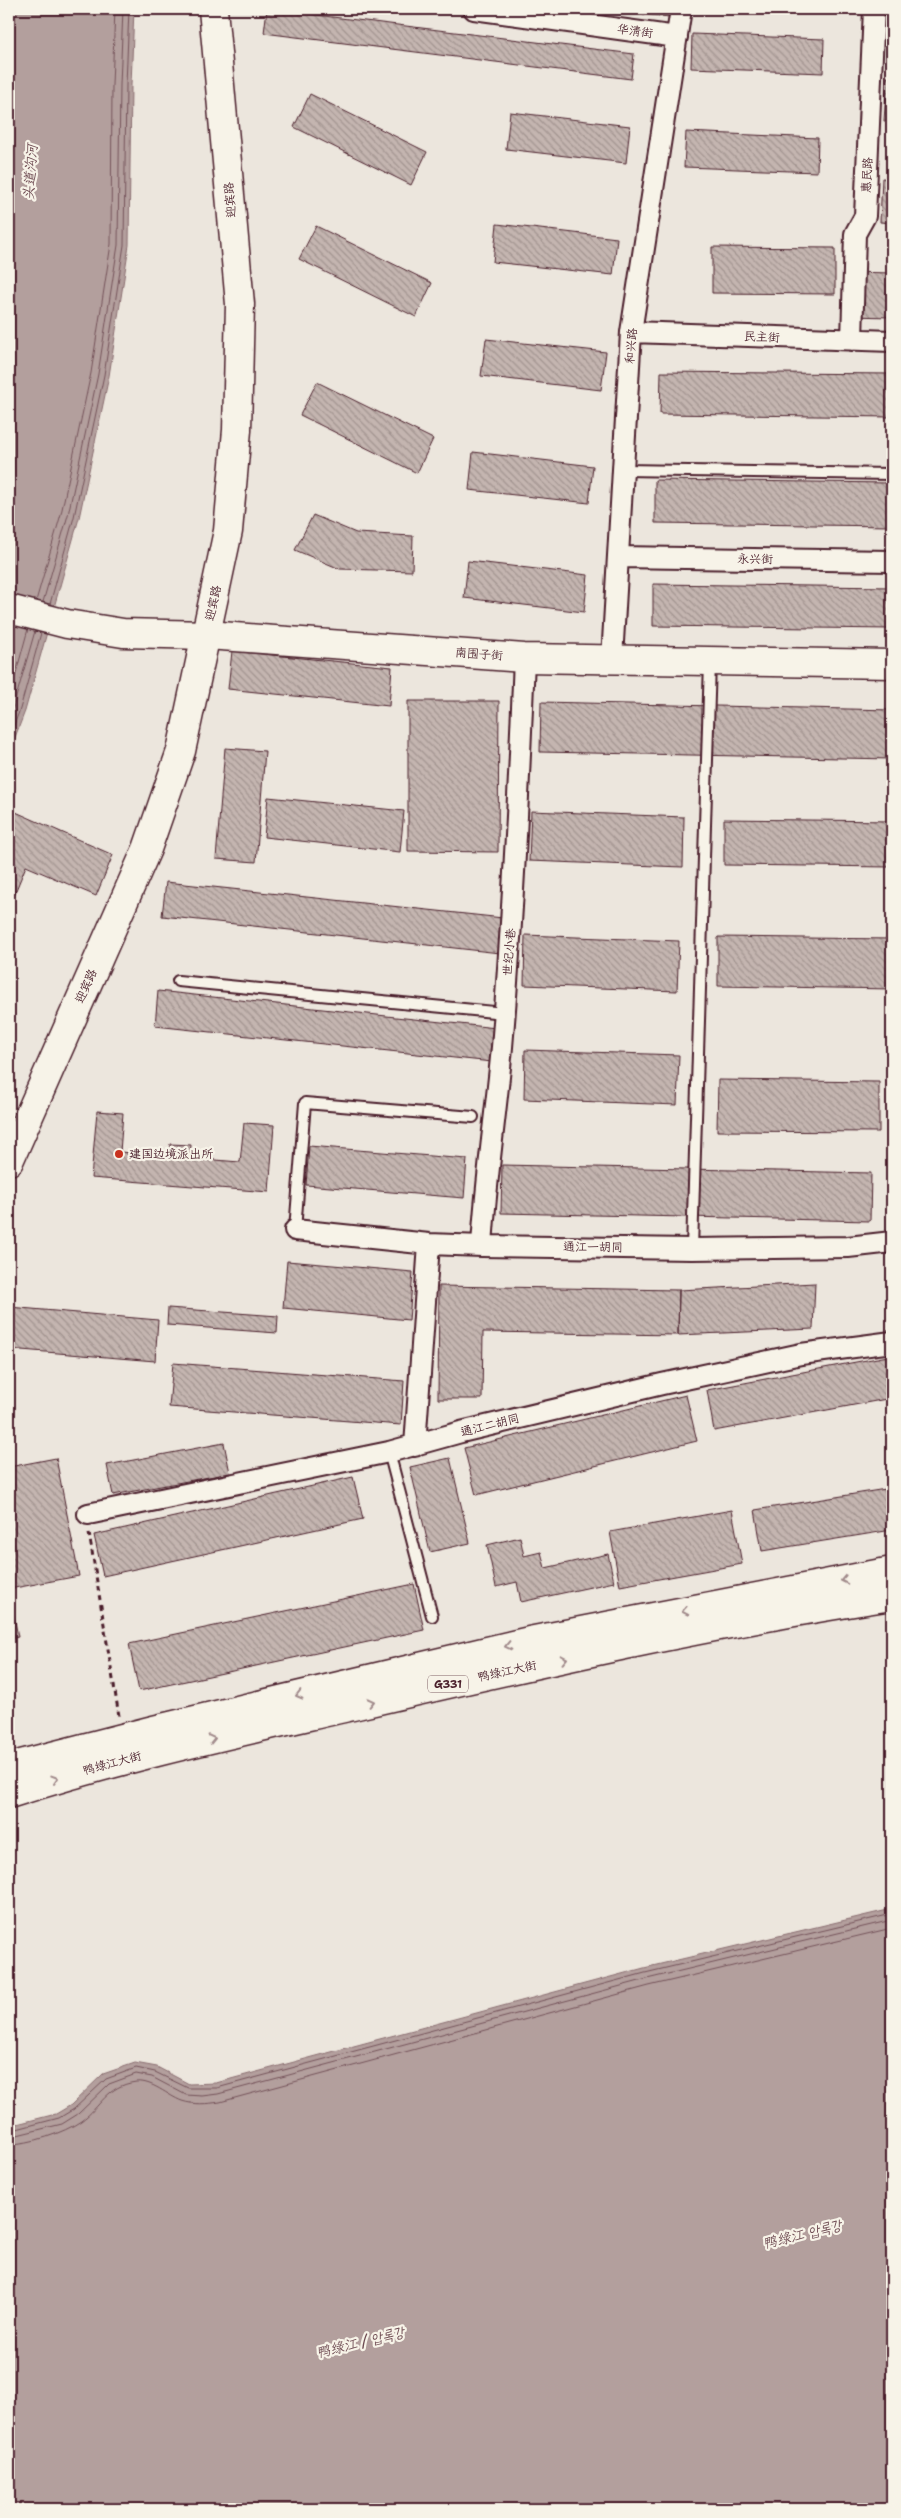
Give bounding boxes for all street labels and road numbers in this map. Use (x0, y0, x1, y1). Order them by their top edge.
street label: 华清街 (616, 21, 654, 41)
street label: 惠民路 (858, 157, 876, 193)
street label: 迎宾路 (220, 181, 240, 219)
street label: 和兴路 (621, 327, 641, 365)
street label: 民主街 (744, 328, 780, 346)
street label: 永兴街 (737, 551, 773, 567)
street label: 迎宾路 (201, 584, 225, 622)
street label: 南围子街 (454, 644, 504, 664)
street label: 世纪小巷 (499, 927, 519, 977)
street label: 迎宾路 (71, 966, 101, 1006)
street label: 通江一胡同 (563, 1238, 623, 1256)
street label: 通江二胡同 (459, 1410, 521, 1440)
street label: 鸭绿江大街 (476, 1657, 538, 1685)
road number: G331 (428, 1676, 468, 1692)
street label: 鸭绿江大街 (81, 1748, 143, 1778)

